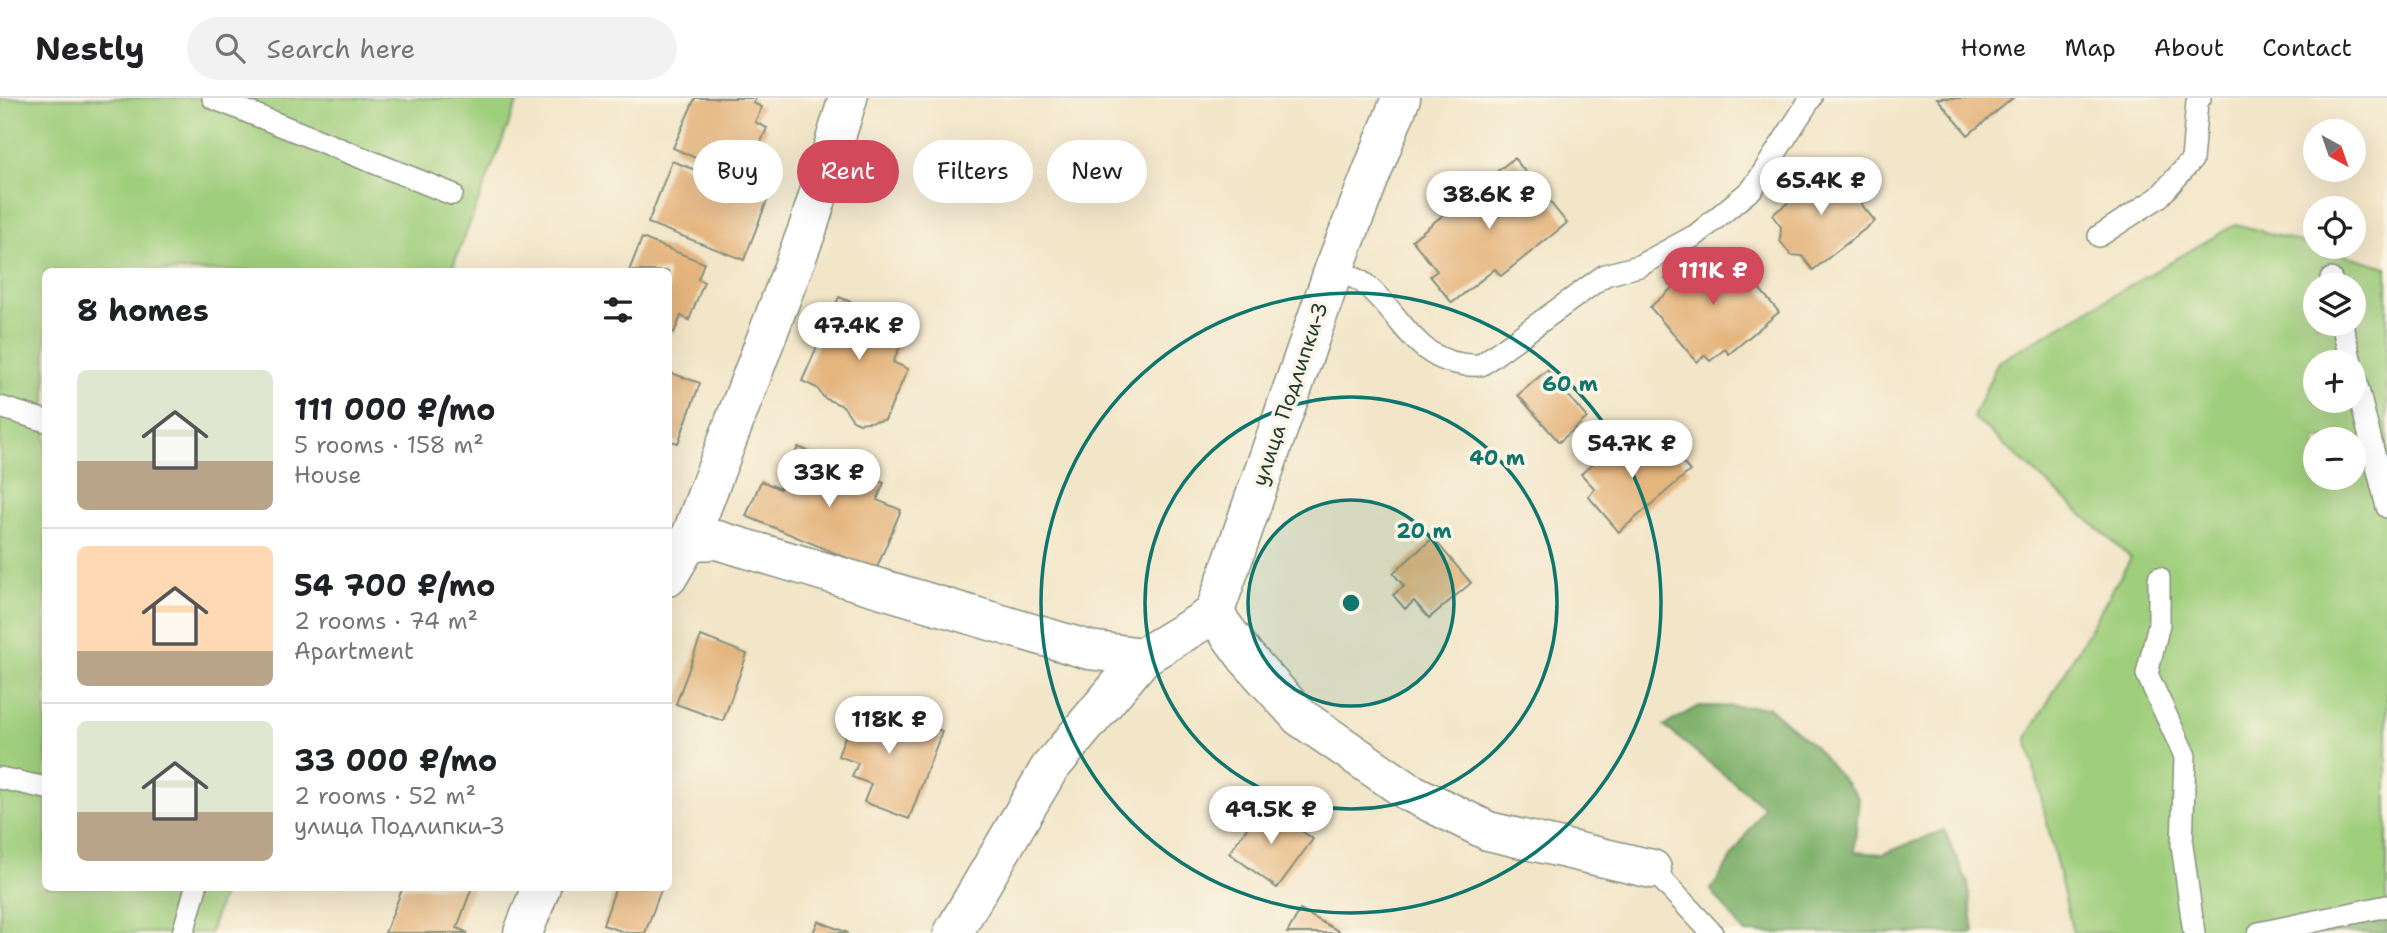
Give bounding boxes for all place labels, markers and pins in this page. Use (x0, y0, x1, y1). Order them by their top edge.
pin: 65.4K ₽ (1756, 158, 1886, 217)
pin: 38.6K ₽ (1424, 172, 1554, 231)
pin: 111K ₽ (1656, 248, 1770, 307)
pin: 47.4K ₽ (794, 302, 924, 362)
pin: 54.7K ₽ (1567, 420, 1697, 480)
pin: 33K ₽ (780, 450, 878, 509)
centre of rings (1339, 591, 1363, 615)
pin: 118K ₽ (832, 696, 946, 756)
pin: 49.5K ₽ (1206, 786, 1336, 846)

